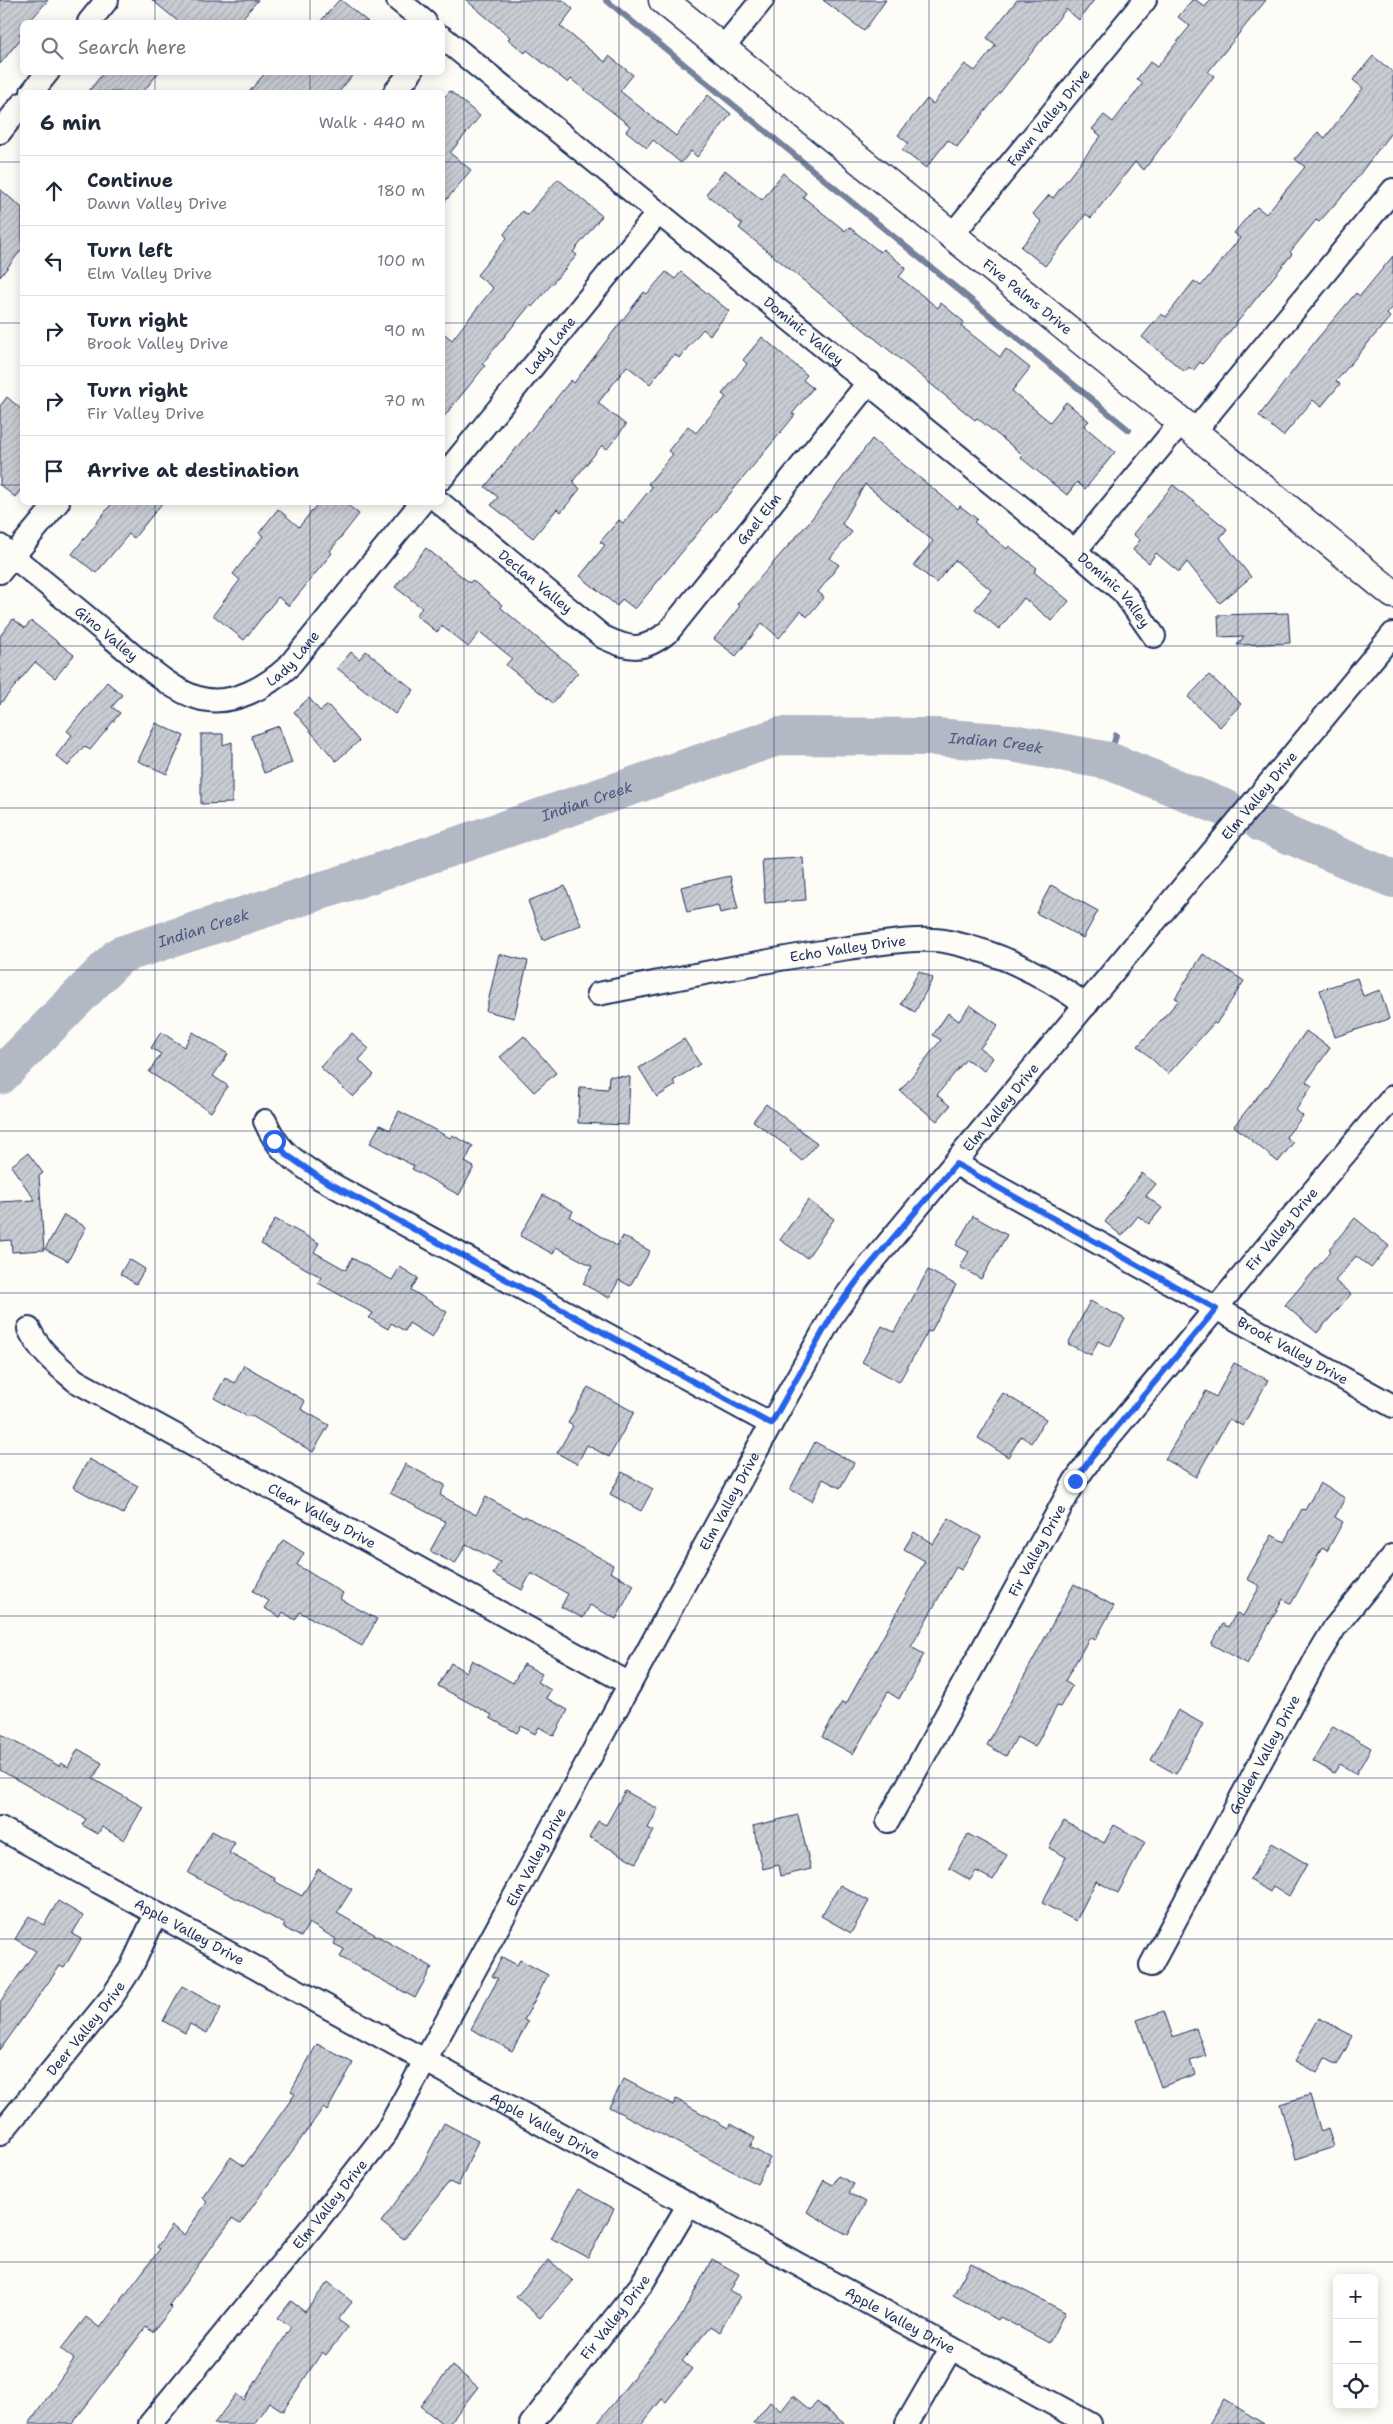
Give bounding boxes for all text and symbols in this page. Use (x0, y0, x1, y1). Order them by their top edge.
search box (20, 20, 445, 75)
icon: search (38, 34, 66, 62)
text: Search here (78, 35, 187, 60)
street label: Fawn Valley Drive (1003, 65, 1094, 170)
text: 6 min (40, 109, 101, 137)
text: Walk · 440 m (319, 112, 425, 133)
text: Continue (87, 168, 173, 193)
icon: ahead (40, 177, 68, 205)
text: 180 m (377, 180, 425, 201)
text: Dawn Valley Drive (87, 193, 227, 214)
text: Turn left (87, 238, 173, 263)
icon: left (40, 247, 68, 275)
text: 100 m (377, 250, 425, 271)
street label: Five Palms Drive (979, 255, 1076, 338)
text: Elm Valley Drive (87, 263, 212, 284)
street label: Dominic Valley (760, 293, 848, 369)
text: Turn right (87, 308, 188, 333)
street label: Lady Lane (521, 312, 579, 378)
icon: right (40, 317, 68, 345)
text: 90 m (384, 320, 425, 341)
text: Brook Valley Drive (87, 333, 229, 354)
text: Turn right (87, 378, 188, 403)
icon: right (40, 387, 68, 415)
text: 70 m (384, 390, 425, 411)
text: Fir Valley Drive (87, 403, 205, 424)
icon: arrive (40, 457, 68, 485)
text: Arrive at destination (87, 458, 299, 483)
street label: Gael Elm (733, 490, 785, 548)
street label: Declan Valley (495, 546, 576, 617)
street label: Dominic Valley (1074, 548, 1154, 631)
street label: Gino Valley (71, 602, 142, 665)
street label: Lady Lane (263, 627, 323, 690)
water label: Indian Creek (947, 728, 1045, 759)
street label: Elm Valley Drive (1217, 747, 1301, 843)
water label: Indian Creek (538, 777, 636, 826)
water label: Indian Creek (154, 904, 252, 953)
street label: Echo Valley Drive (788, 932, 907, 966)
street label: Elm Valley Drive (959, 1059, 1043, 1155)
route start (263, 1130, 286, 1153)
street label: Fir Valley Drive (1242, 1184, 1322, 1274)
street label: Brook Valley Drive (1234, 1313, 1351, 1388)
street label: Elm Valley Drive (695, 1448, 763, 1553)
route end (1064, 1470, 1087, 1493)
street label: Clear Valley Drive (265, 1479, 379, 1552)
street label: Fir Valley Drive (1004, 1501, 1070, 1600)
street label: Golden Valley Drive (1225, 1692, 1304, 1818)
street label: Elm Valley Drive (502, 1804, 570, 1909)
street label: Apple Valley Drive (131, 1894, 248, 1969)
street label: Deer Valley Drive (42, 1978, 129, 2079)
street label: Apple Valley Drive (487, 2089, 603, 2163)
street label: Elm Valley Drive (288, 2156, 371, 2253)
street label: Fir Valley Drive (576, 2272, 654, 2363)
map controls (1333, 2274, 1378, 2409)
button: + (1333, 2274, 1378, 2319)
street label: Apple Valley Drive (842, 2283, 959, 2358)
button: − (1333, 2319, 1378, 2364)
button: locate (1333, 2364, 1378, 2409)

